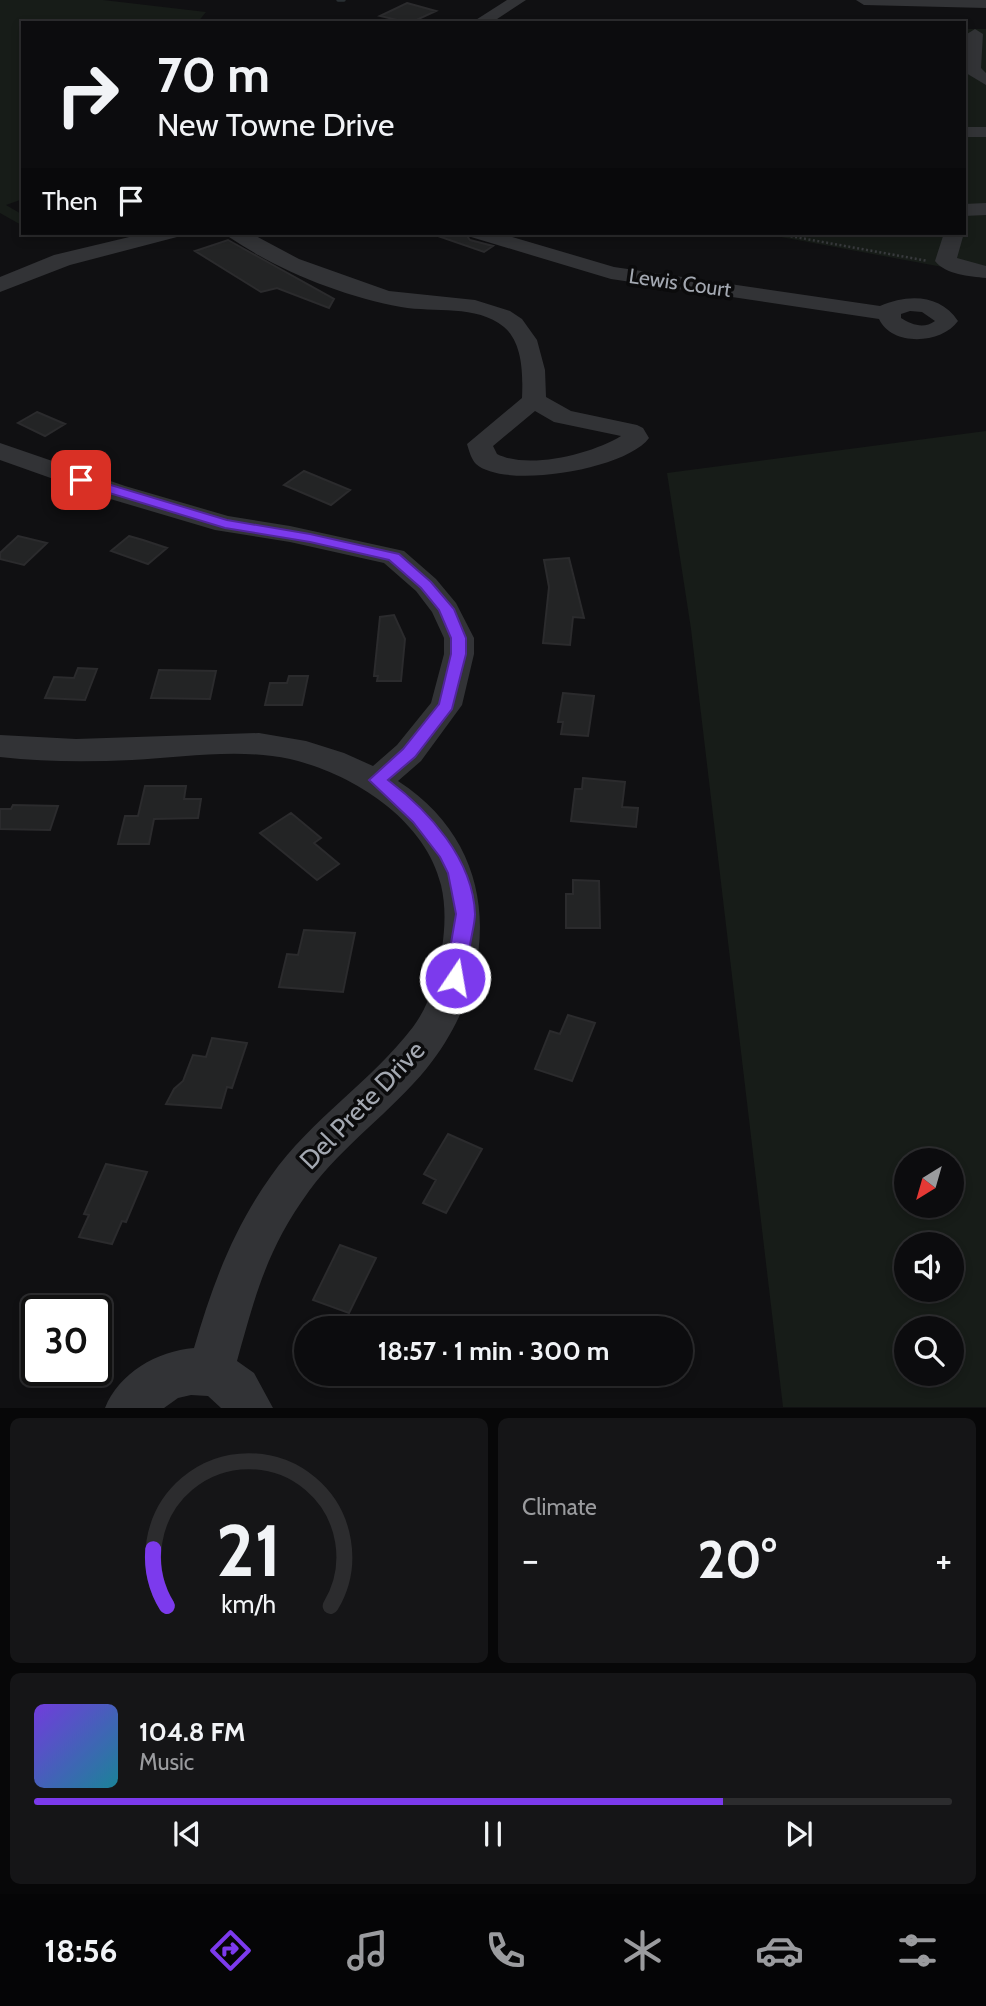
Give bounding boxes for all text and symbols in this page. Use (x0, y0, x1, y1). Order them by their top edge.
text: 70 m (157, 45, 270, 104)
icon: right (42, 49, 133, 140)
text: New Towne Drive (157, 105, 394, 144)
icon: arrive (112, 182, 150, 220)
text: Then (42, 185, 98, 217)
street label: Lewis Court (627, 263, 733, 302)
pin (51, 450, 111, 510)
icon: arrive (62, 461, 100, 499)
position arrow (418, 941, 492, 1015)
street label: Del Prete Drive (293, 1034, 431, 1176)
north arrow (894, 1148, 964, 1218)
map controls (894, 1148, 964, 1386)
button: sound (894, 1232, 964, 1302)
speed limit sign: 30 (21, 1295, 112, 1386)
button: search (894, 1316, 964, 1386)
text: 18:57 · 1 min · 300 m (378, 1335, 609, 1367)
text: Climate (522, 1493, 597, 1521)
text: 21 (216, 1507, 282, 1595)
text: 20° (697, 1528, 777, 1591)
text: − (522, 1536, 539, 1583)
text: + (935, 1536, 952, 1583)
text: km/h (222, 1589, 276, 1619)
text: 104.8 FM (139, 1716, 245, 1748)
text: Music (139, 1748, 194, 1776)
icon: previous (168, 1815, 206, 1853)
icon: pause (474, 1815, 512, 1853)
icon: next (780, 1815, 818, 1853)
icon: directions (206, 1926, 255, 1975)
icon: music (343, 1926, 392, 1975)
icon: phone (481, 1926, 530, 1975)
icon: climate (618, 1926, 667, 1975)
icon: car (755, 1926, 804, 1975)
icon: filters (893, 1926, 942, 1975)
text: 18:56 (44, 1931, 118, 1970)

